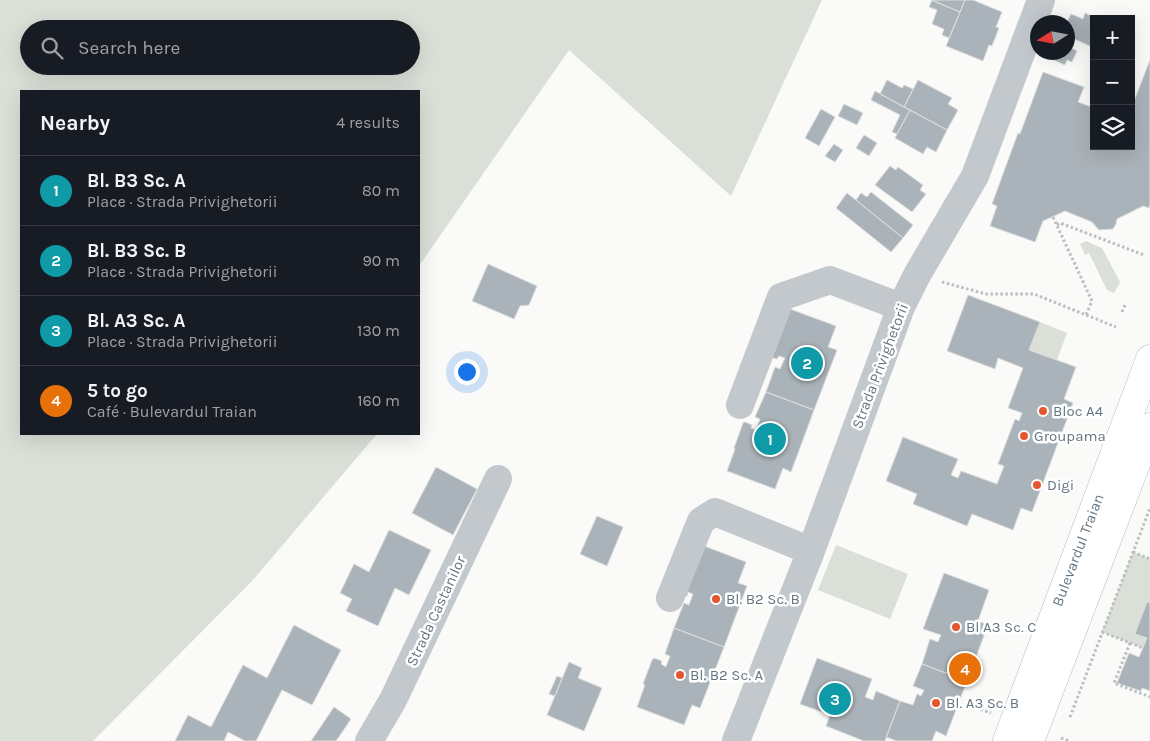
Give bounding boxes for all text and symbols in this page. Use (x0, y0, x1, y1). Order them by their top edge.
north arrow (1030, 15, 1075, 60)
map controls (1090, 15, 1135, 150)
button: + (1090, 15, 1135, 60)
search box (20, 20, 420, 75)
icon: search (38, 34, 66, 62)
text: Search here (78, 37, 180, 59)
button: − (1090, 60, 1135, 105)
button: layers (1090, 105, 1135, 150)
text: Nearby (40, 111, 110, 135)
text: 4 results (336, 113, 400, 132)
text: Bl. B3 Sc. A (87, 170, 186, 192)
text: 1 (53, 181, 59, 200)
text: 80 m (362, 181, 400, 200)
text: Place · Strada Privighetorii (87, 192, 278, 211)
text: Bl. B3 Sc. B (87, 240, 186, 262)
text: 2 (51, 251, 61, 270)
text: 90 m (362, 251, 400, 270)
text: Place · Strada Privighetorii (87, 262, 278, 281)
street label: Strada Privighetorii (848, 301, 912, 431)
text: Bl. A3 Sc. A (87, 310, 185, 332)
text: 3 (51, 321, 61, 340)
text: 130 m (357, 321, 400, 340)
text: Place · Strada Privighetorii (87, 332, 278, 351)
pin: 2 (791, 344, 823, 382)
your location (454, 359, 480, 385)
text: 5 to go (87, 380, 148, 402)
text: 4 (51, 391, 61, 410)
text: 160 m (357, 391, 400, 410)
text: Café · Bulevardul Traian (87, 402, 257, 421)
place label: Bloc A4 (1053, 402, 1104, 420)
marker: Bloc A4 (1037, 405, 1049, 417)
pin: 1 (754, 420, 786, 458)
place label: Groupama (1034, 427, 1106, 445)
marker: Groupama (1018, 430, 1030, 442)
place label: Digi (1047, 476, 1074, 494)
marker: Digi (1031, 479, 1043, 491)
street label: Bulevardul Traian (1048, 491, 1108, 609)
street label: Strada Castanilor (403, 552, 470, 669)
place label: Bl. B2 Sc. B (726, 590, 800, 608)
marker: Bl. B2 Sc. B (710, 593, 722, 605)
place label: Bl A3 Sc. C (966, 618, 1036, 636)
marker: Bl A3 Sc. C (950, 621, 962, 633)
pin: 4 (949, 650, 981, 688)
place label: Bl. B2 Sc. A (690, 666, 763, 684)
marker: Bl. B2 Sc. A (674, 669, 686, 681)
pin: 3 (819, 680, 851, 718)
place label: Bl. A3 Sc. B (946, 694, 1019, 712)
marker: Bl. A3 Sc. B (930, 697, 942, 709)

